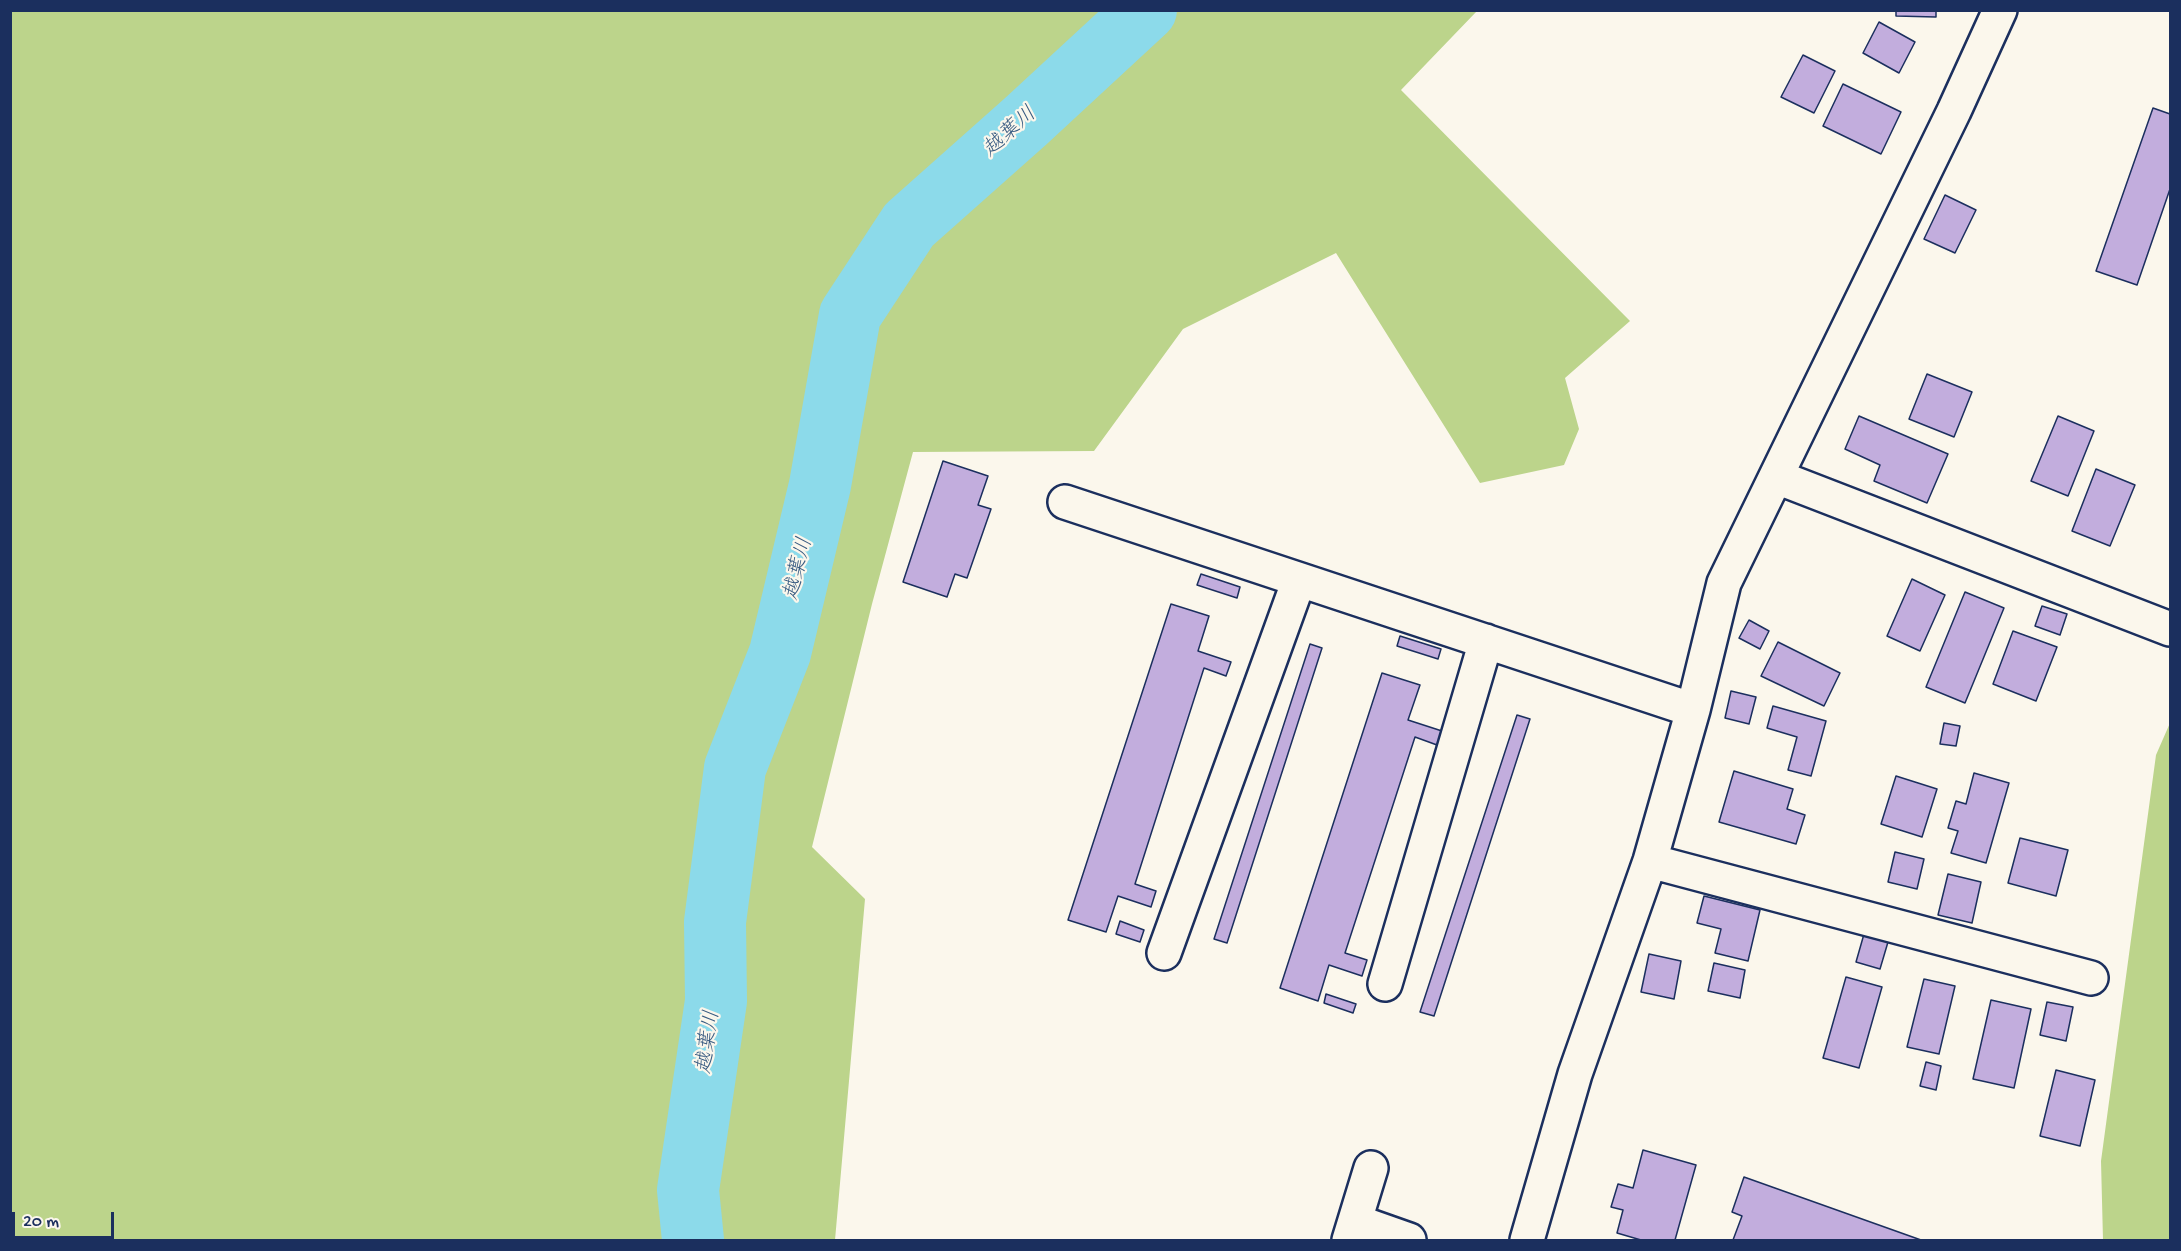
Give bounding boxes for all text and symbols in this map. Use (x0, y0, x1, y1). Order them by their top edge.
water label: 越葉川 (979, 103, 1043, 163)
water label: 越葉川 (780, 535, 820, 603)
water label: 越葉川 (693, 1009, 727, 1075)
scale bar (15, 1200, 117, 1238)
text: 20 m (23, 1212, 59, 1233)

